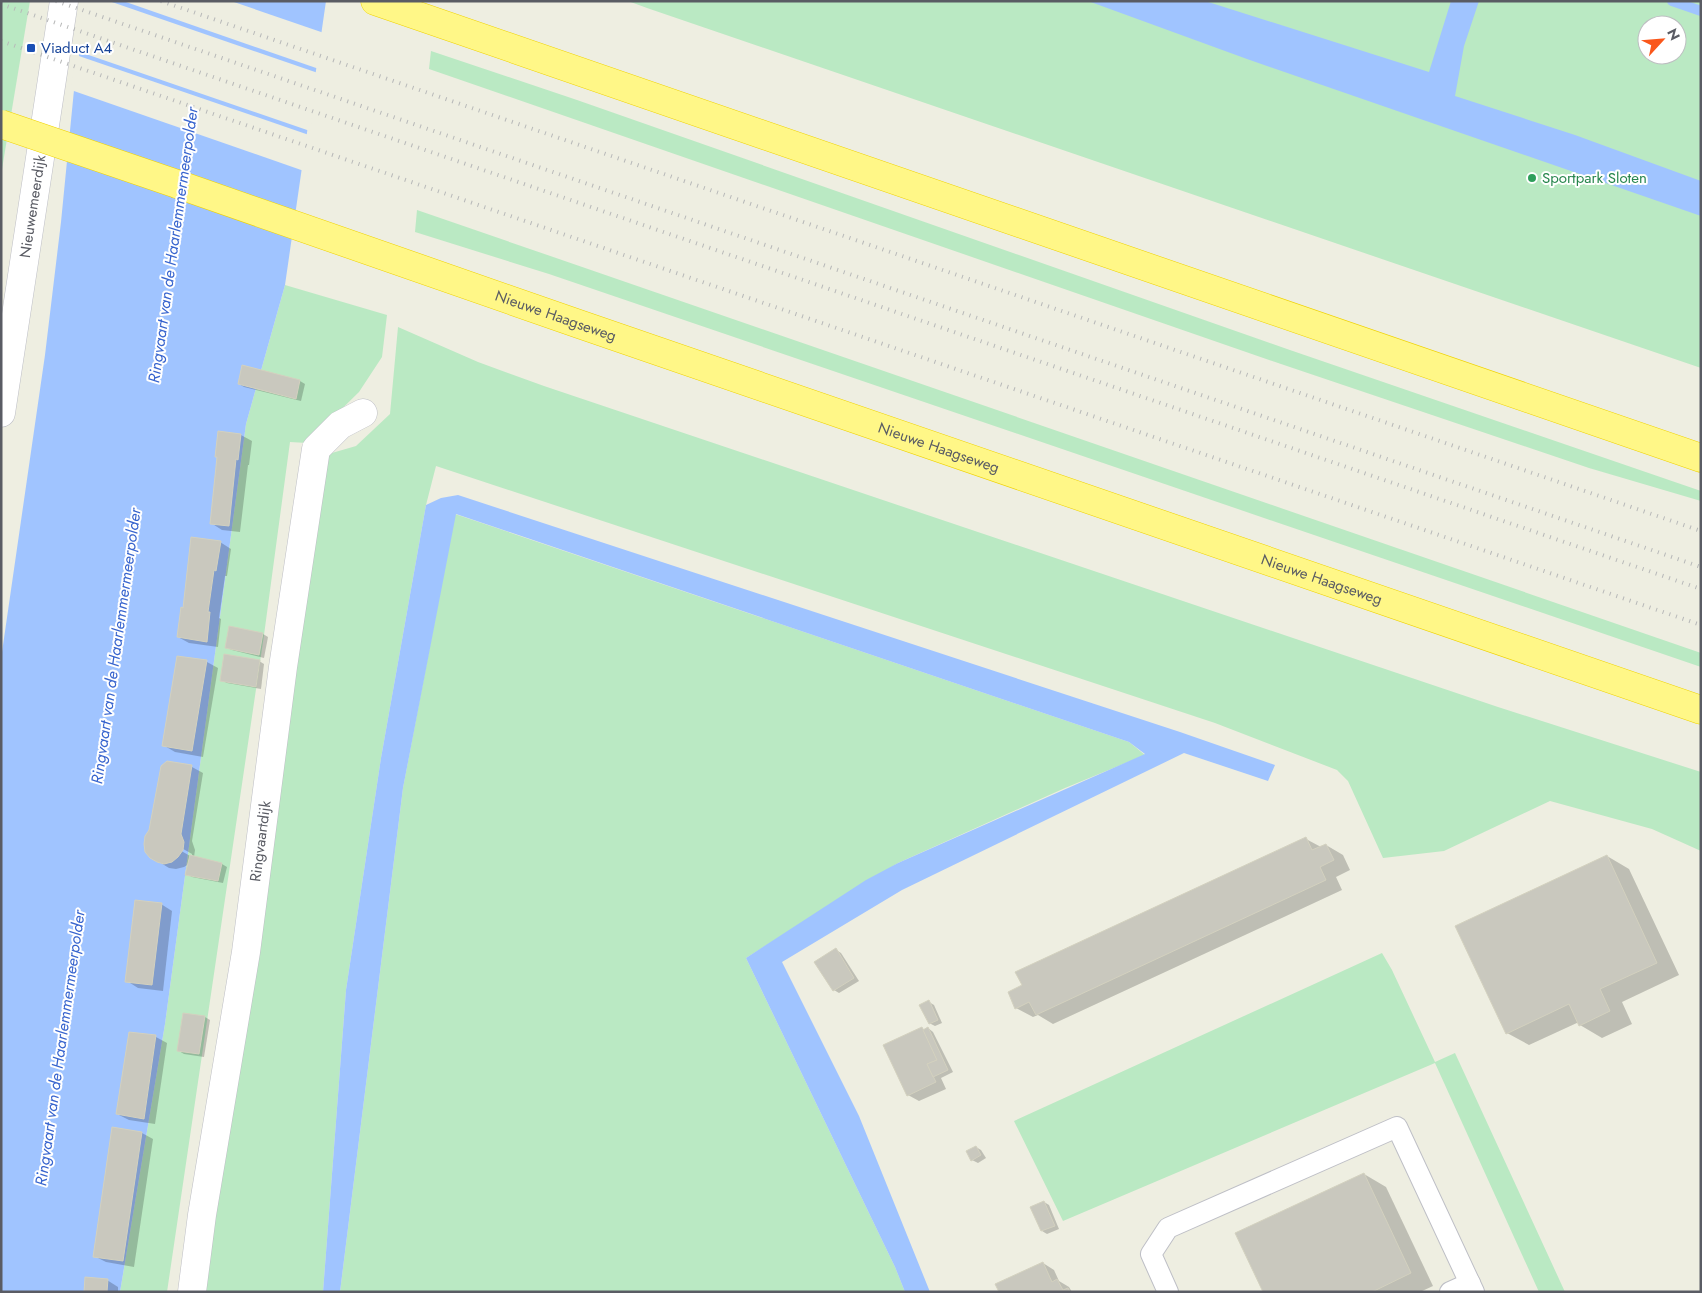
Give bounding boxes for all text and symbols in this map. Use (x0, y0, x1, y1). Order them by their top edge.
north arrow (1637, 15, 1687, 65)
text: N (1662, 25, 1685, 44)
place label: Viaduct A4 (41, 37, 113, 59)
marker: Viaduct A4 (25, 42, 37, 54)
water label: Ringvaart van de Haarlemmermeerpolder (142, 104, 204, 384)
street label: Nieuwemeerdijk (14, 153, 51, 259)
place label: Sportpark Sloten (1542, 167, 1647, 189)
marker: Sportpark Sloten (1526, 172, 1538, 184)
street label: Nieuwe Haagseweg (492, 285, 619, 347)
street label: Nieuwe Haagseweg (875, 417, 1002, 479)
water label: Ringvaart van de Haarlemmermeerpolder (85, 505, 147, 785)
street label: Nieuwe Haagseweg (1258, 548, 1385, 611)
street label: Ringvaartdijk (244, 799, 277, 883)
water label: Ringvaart van de Haarlemmermeerpolder (29, 907, 91, 1187)

